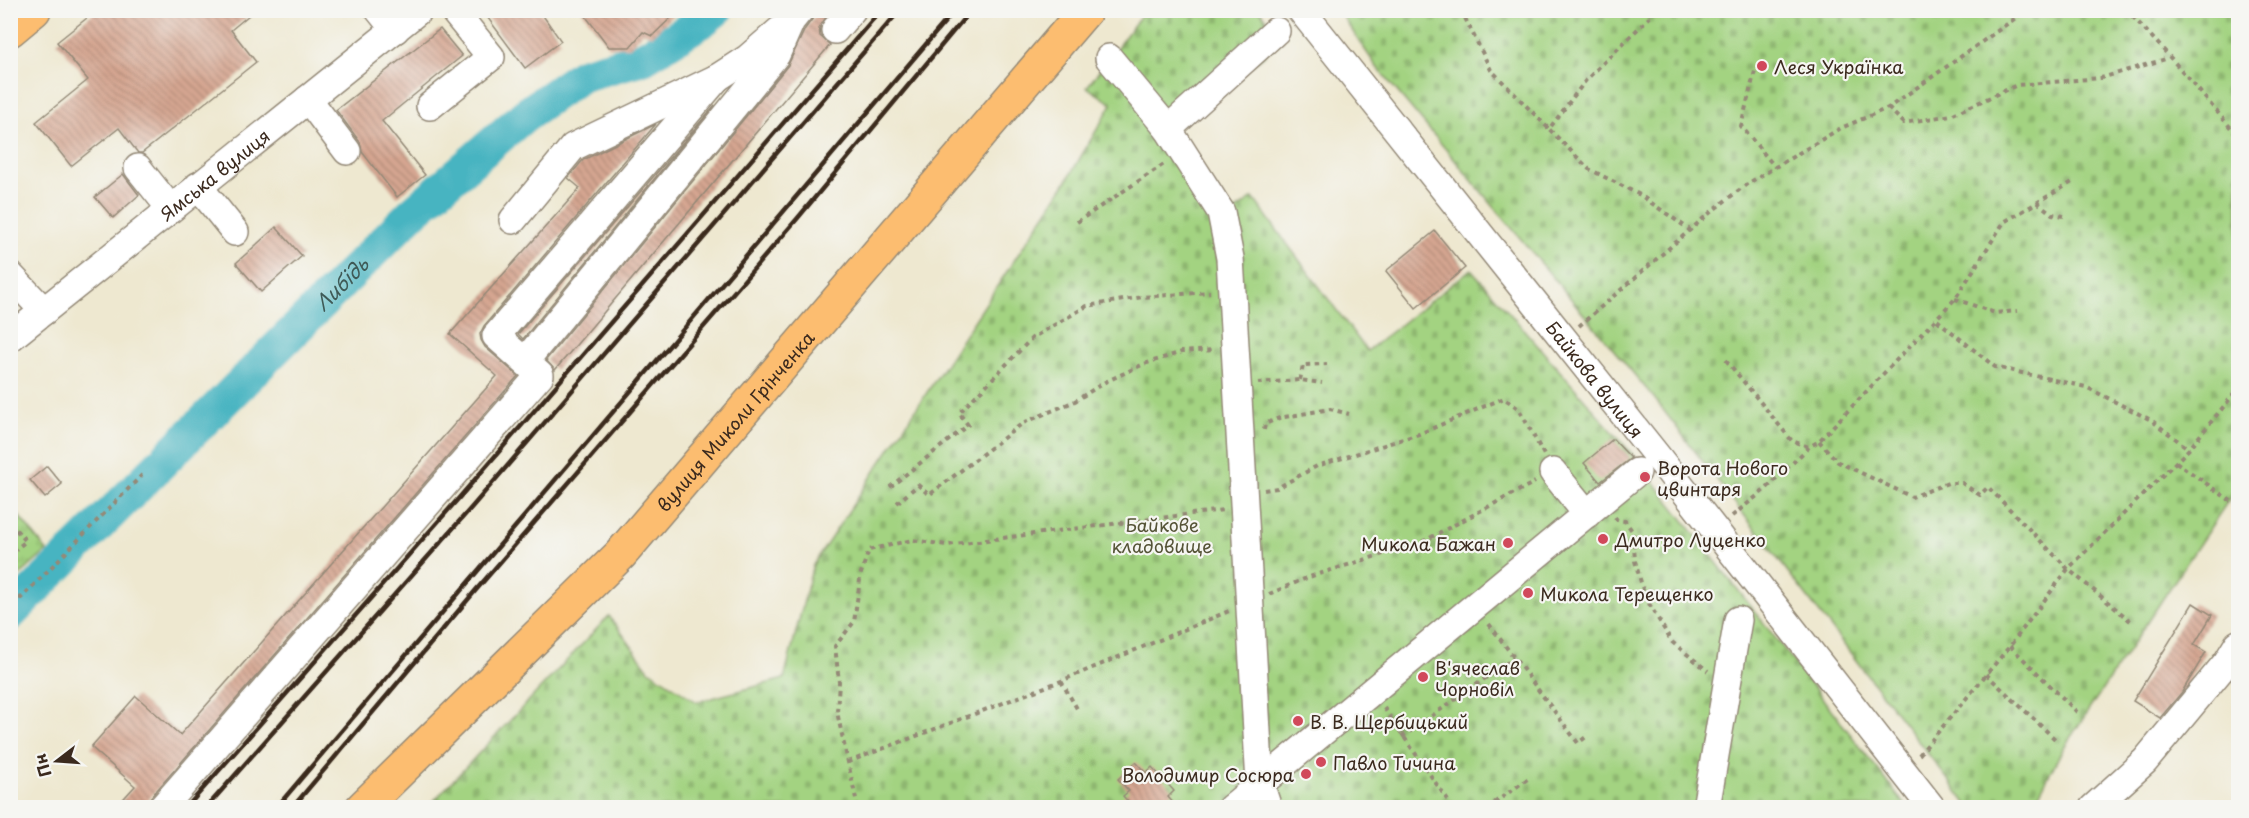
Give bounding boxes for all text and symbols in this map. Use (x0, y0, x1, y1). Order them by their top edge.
place label: Леся Українка (1774, 53, 1904, 80)
marker: Леся Українка (1755, 59, 1769, 73)
street label: Ямська вулиця (154, 122, 275, 227)
water label: Либідь (308, 249, 376, 317)
street label: Байкова вулиця (1540, 314, 1651, 443)
street label: вулиця Миколи Грінченка (650, 324, 820, 517)
place label: Ворота Нового цвинтаря (1657, 454, 1788, 502)
marker: Ворота Нового цвинтаря (1638, 470, 1652, 484)
park label: Байкове кладовище (1112, 511, 1212, 559)
place label: Дмитро Луценко (1614, 526, 1766, 553)
place label: Микола Бажан (1361, 530, 1496, 557)
marker: Дмитро Луценко (1596, 532, 1610, 546)
marker: Микола Бажан (1501, 536, 1515, 550)
place label: Микола Терещенко (1540, 580, 1713, 607)
marker: Микола Терещенко (1521, 586, 1535, 600)
place label: В'ячеслав Чорновіл (1435, 654, 1520, 702)
marker: В'ячеслав Чорновіл (1416, 670, 1430, 684)
place label: В. В. Щербицький (1310, 708, 1468, 735)
marker: В. В. Щербицький (1291, 714, 1305, 728)
north arrow (27, 731, 87, 791)
place label: Павло Тичина (1333, 749, 1456, 776)
text: Пн (27, 751, 57, 780)
marker: Павло Тичина (1314, 755, 1328, 769)
place label: Володимир Сосюра (1122, 761, 1295, 788)
marker: Володимир Сосюра (1299, 767, 1313, 781)

